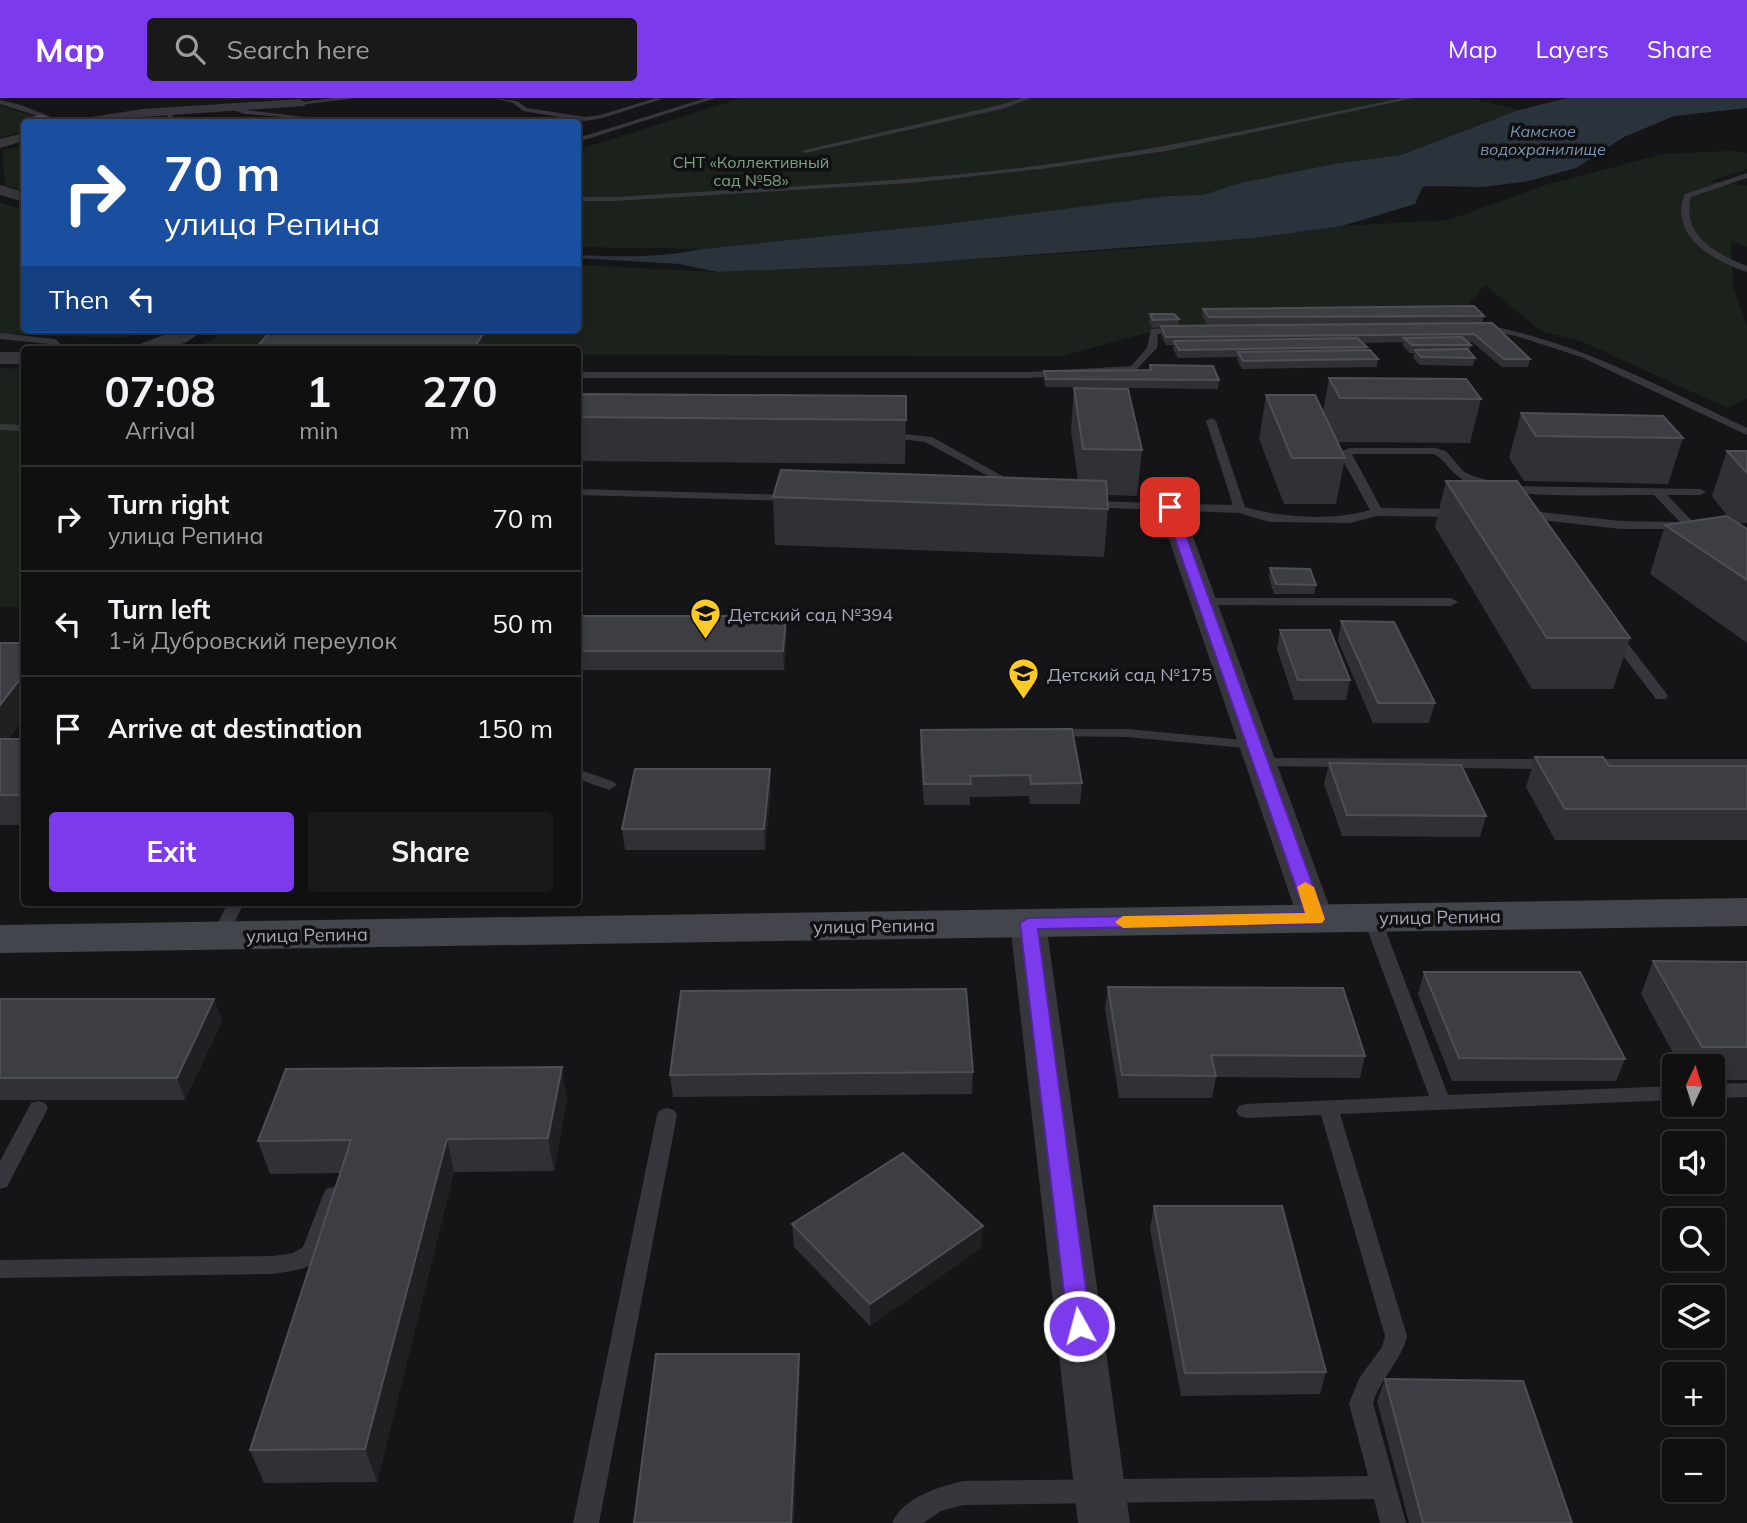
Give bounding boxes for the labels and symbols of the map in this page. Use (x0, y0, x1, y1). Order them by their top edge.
water label: Камское водохранилище (1480, 121, 1606, 159)
park label: СНТ «Коллективный сад №58» (673, 152, 829, 190)
pin (1140, 477, 1200, 537)
school or university icon: Детский сад №394 (688, 597, 722, 641)
place label: Детский сад №394 (728, 603, 893, 626)
school or university icon: Детский сад №175 (1007, 657, 1041, 701)
place label: Детский сад №175 (1047, 663, 1212, 686)
street label: улица Репина (1379, 904, 1501, 930)
street label: улица Репина (813, 913, 935, 939)
street label: улица Репина (246, 922, 368, 948)
north arrow (1662, 1054, 1726, 1116)
position arrow (1042, 1289, 1116, 1363)

